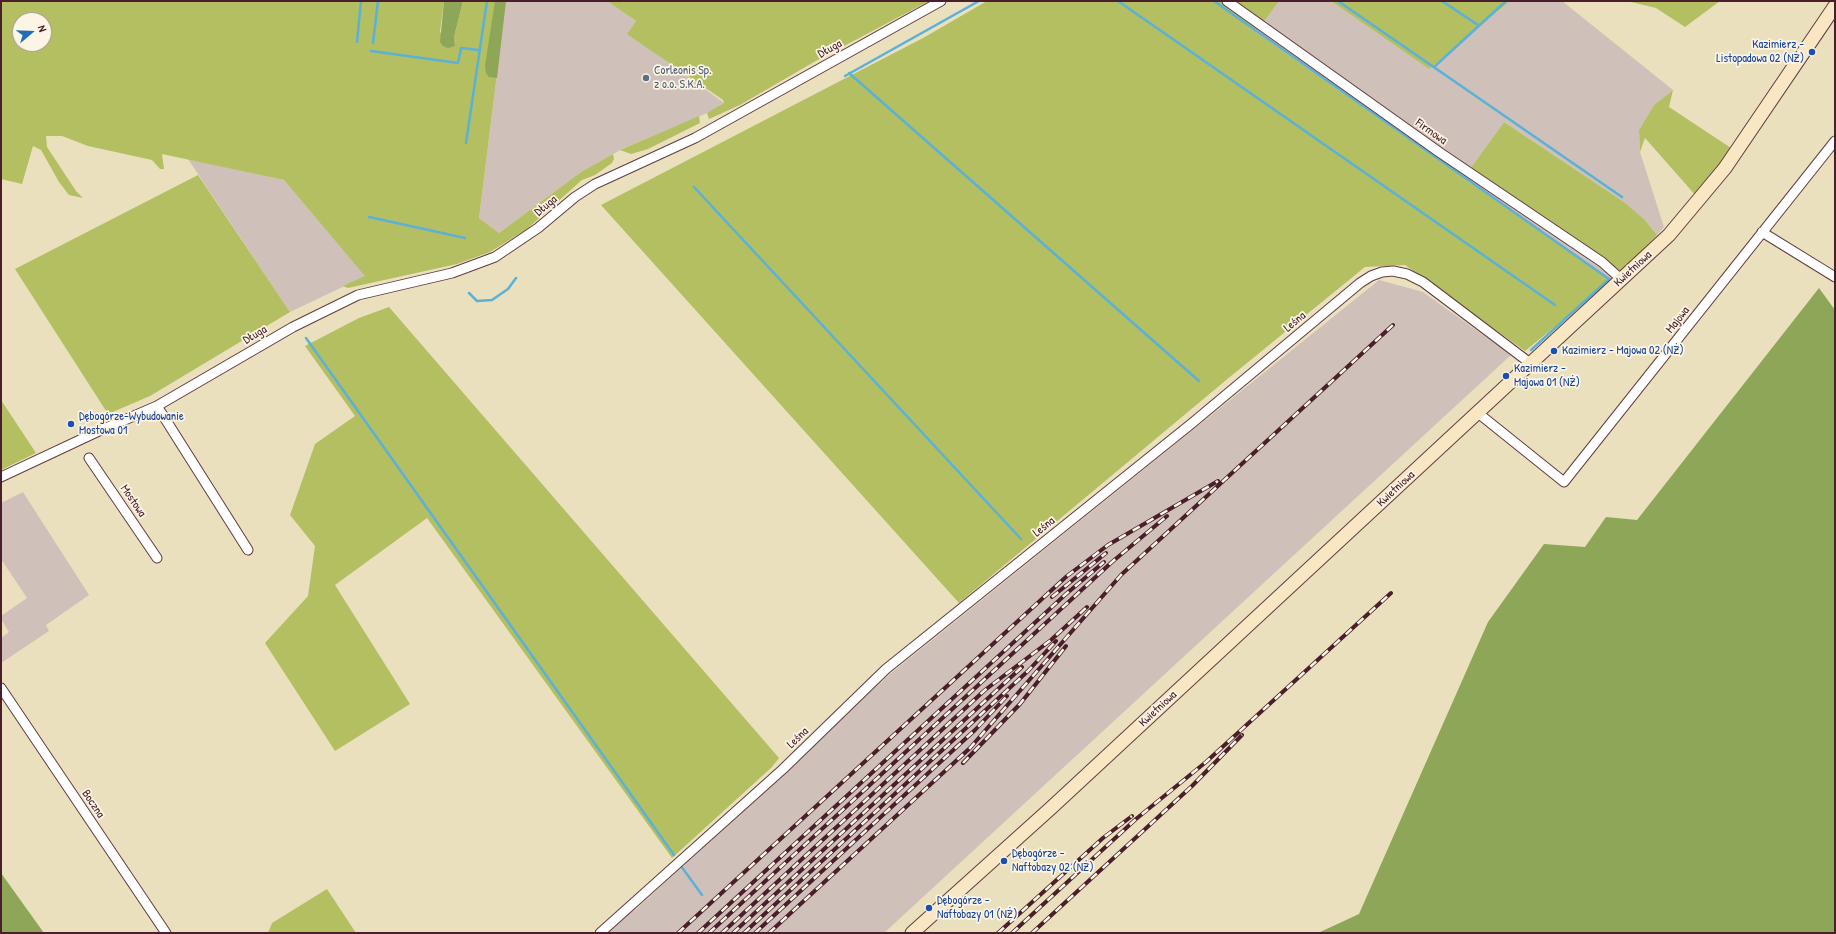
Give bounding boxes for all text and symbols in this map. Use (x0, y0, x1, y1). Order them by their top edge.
north arrow (12, 12, 52, 52)
text: N (35, 23, 50, 33)
street label: Długa (816, 37, 844, 61)
place label: Kazimierz - Listopadowa 02 (NŻ) (1716, 38, 1804, 66)
marker: Kazimierz - Listopadowa 02 (NŻ) (1807, 47, 1817, 57)
place label: Corleonis Sp. z o.o. S.K.A. (654, 64, 712, 92)
marker: Corleonis Sp. z o.o. S.K.A. (641, 73, 651, 83)
street label: Firmowa (1413, 116, 1449, 148)
street label: Długa (532, 192, 560, 220)
street label: Kwietniowa (1611, 248, 1655, 290)
street label: Majowa (1663, 304, 1693, 336)
street label: Leśna (1281, 309, 1309, 335)
street label: Długa (241, 322, 269, 348)
place label: Kazimierz - Majowa 02 (NŻ) (1562, 344, 1684, 358)
marker: Kazimierz - Majowa 02 (NŻ) (1549, 346, 1559, 356)
place label: Kazimierz - Majowa 01 (NŻ) (1514, 362, 1580, 390)
marker: Kazimierz - Majowa 01 (NŻ) (1501, 371, 1511, 381)
place label: Dębogórze-Wybudowanie Mostowa 01 (79, 410, 184, 438)
marker: Dębogórze-Wybudowanie Mostowa 01 (66, 419, 76, 429)
street label: Kwietniowa (1374, 468, 1418, 510)
street label: Mostowa (117, 482, 149, 520)
street label: Leśna (1030, 514, 1058, 540)
street label: Kwietniowa (1136, 688, 1180, 730)
street label: Leśna (784, 724, 812, 752)
street label: Boczna (78, 787, 108, 821)
place label: Dębogórze - Naftobazy 02 (NŻ) (1012, 847, 1094, 875)
marker: Dębogórze - Naftobazy 02 (NŻ) (999, 856, 1009, 866)
place label: Dębogórze - Naftobazy 01 (NŻ) (937, 894, 1017, 922)
marker: Dębogórze - Naftobazy 01 (NŻ) (924, 903, 934, 913)

